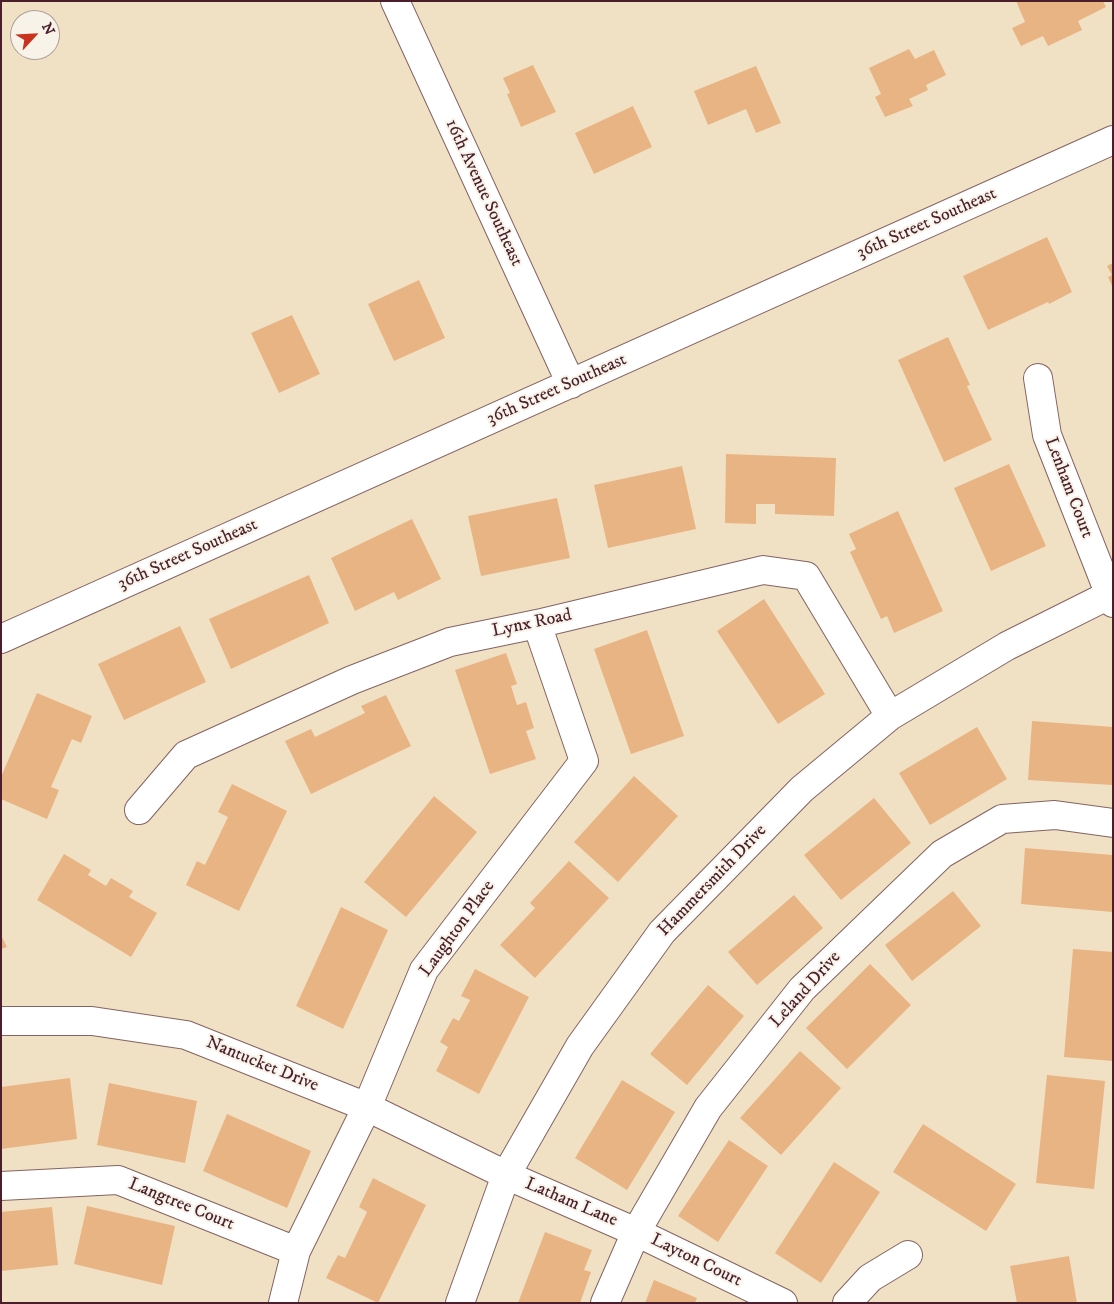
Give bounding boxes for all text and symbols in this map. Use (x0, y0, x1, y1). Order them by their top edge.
north arrow (10, 10, 60, 60)
text: N (37, 20, 58, 38)
street label: 16th Avenue Southeast (439, 116, 527, 270)
street label: 36th Street Southeast (854, 184, 1000, 264)
street label: 36th Street Southeast (484, 350, 630, 430)
street label: Lenham Court (1039, 435, 1097, 541)
street label: 36th Street Southeast (115, 515, 261, 595)
street label: Lynx Road (490, 605, 574, 643)
street label: Hammersmith Drive (654, 821, 772, 941)
street label: Laughton Place (416, 877, 500, 981)
street label: Leland Drive (766, 947, 846, 1033)
street label: Nantucket Drive (203, 1033, 321, 1097)
street label: Langtree Court (125, 1174, 237, 1236)
street label: Latham Lane (522, 1174, 620, 1232)
street label: Layton Court (647, 1230, 745, 1292)

